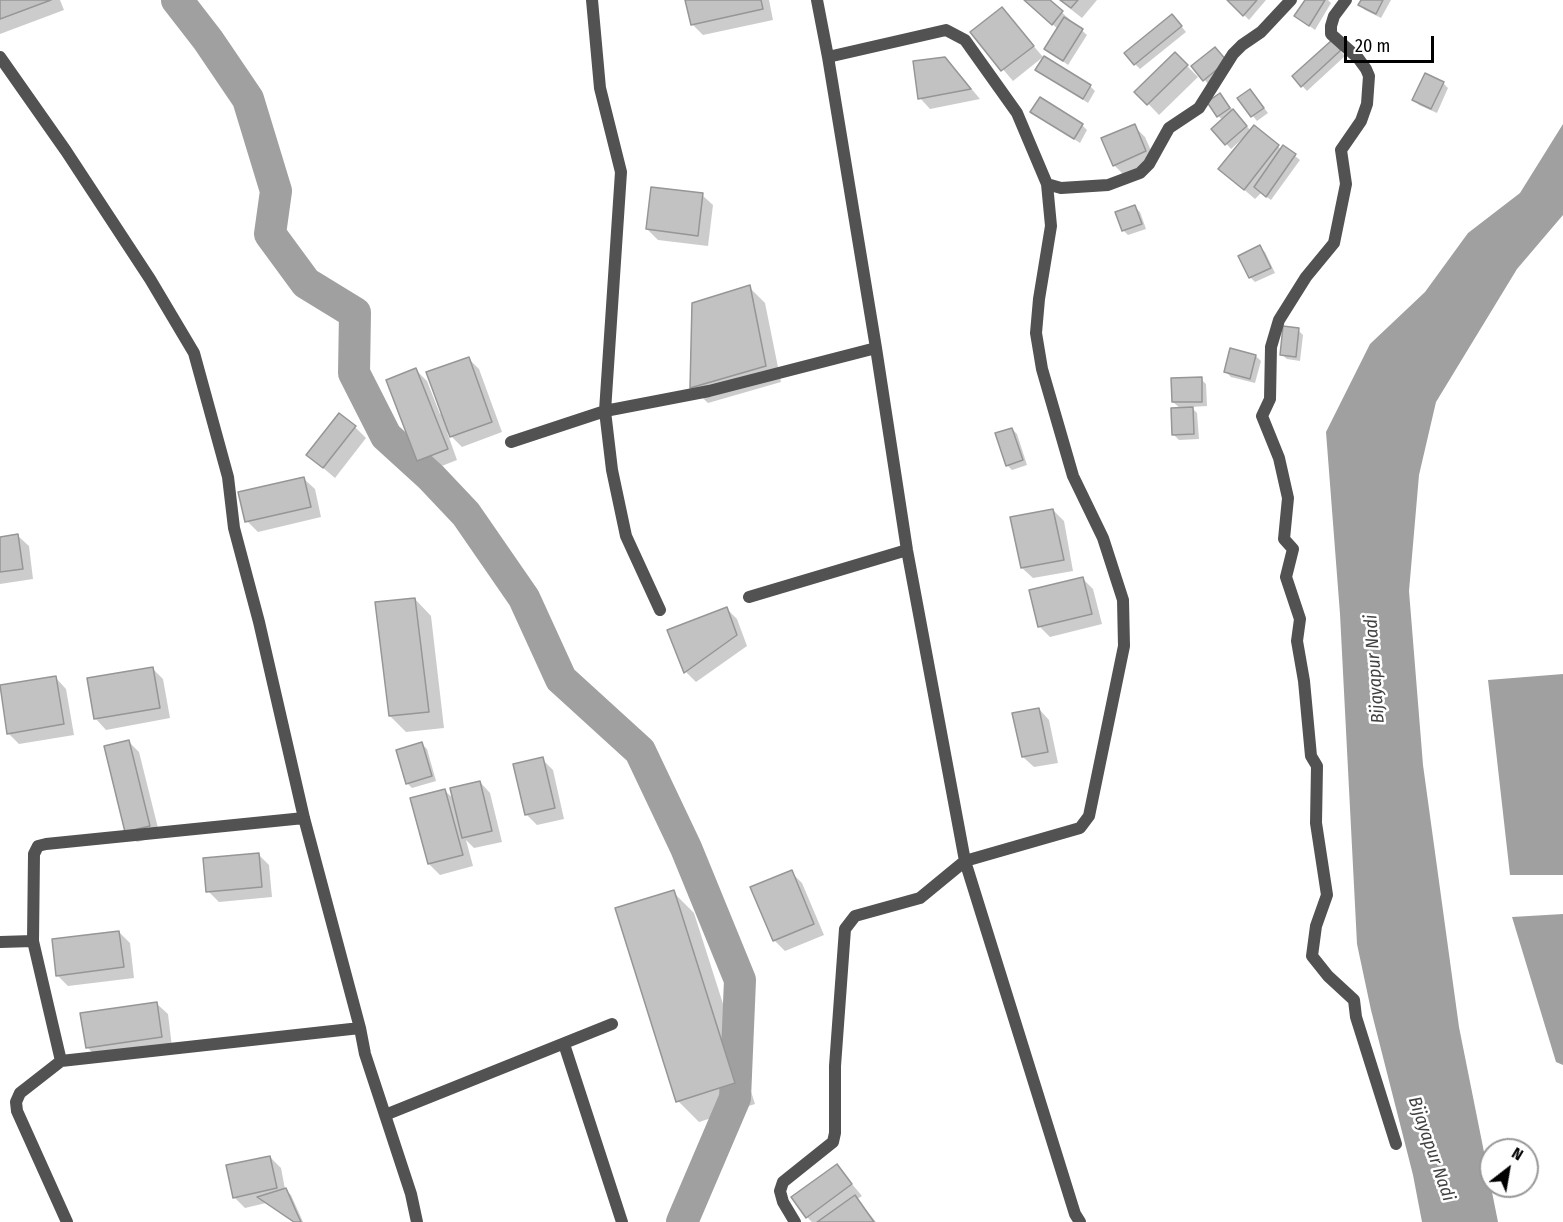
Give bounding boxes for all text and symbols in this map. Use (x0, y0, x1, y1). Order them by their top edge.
scale bar (1347, 24, 1437, 62)
text: 20 m (1355, 35, 1390, 57)
water label: Bijayapur Nadi (1360, 614, 1390, 724)
water label: Bijayapur Nadi (1403, 1094, 1459, 1204)
north arrow (1479, 1138, 1539, 1198)
text: N (1508, 1143, 1527, 1164)

